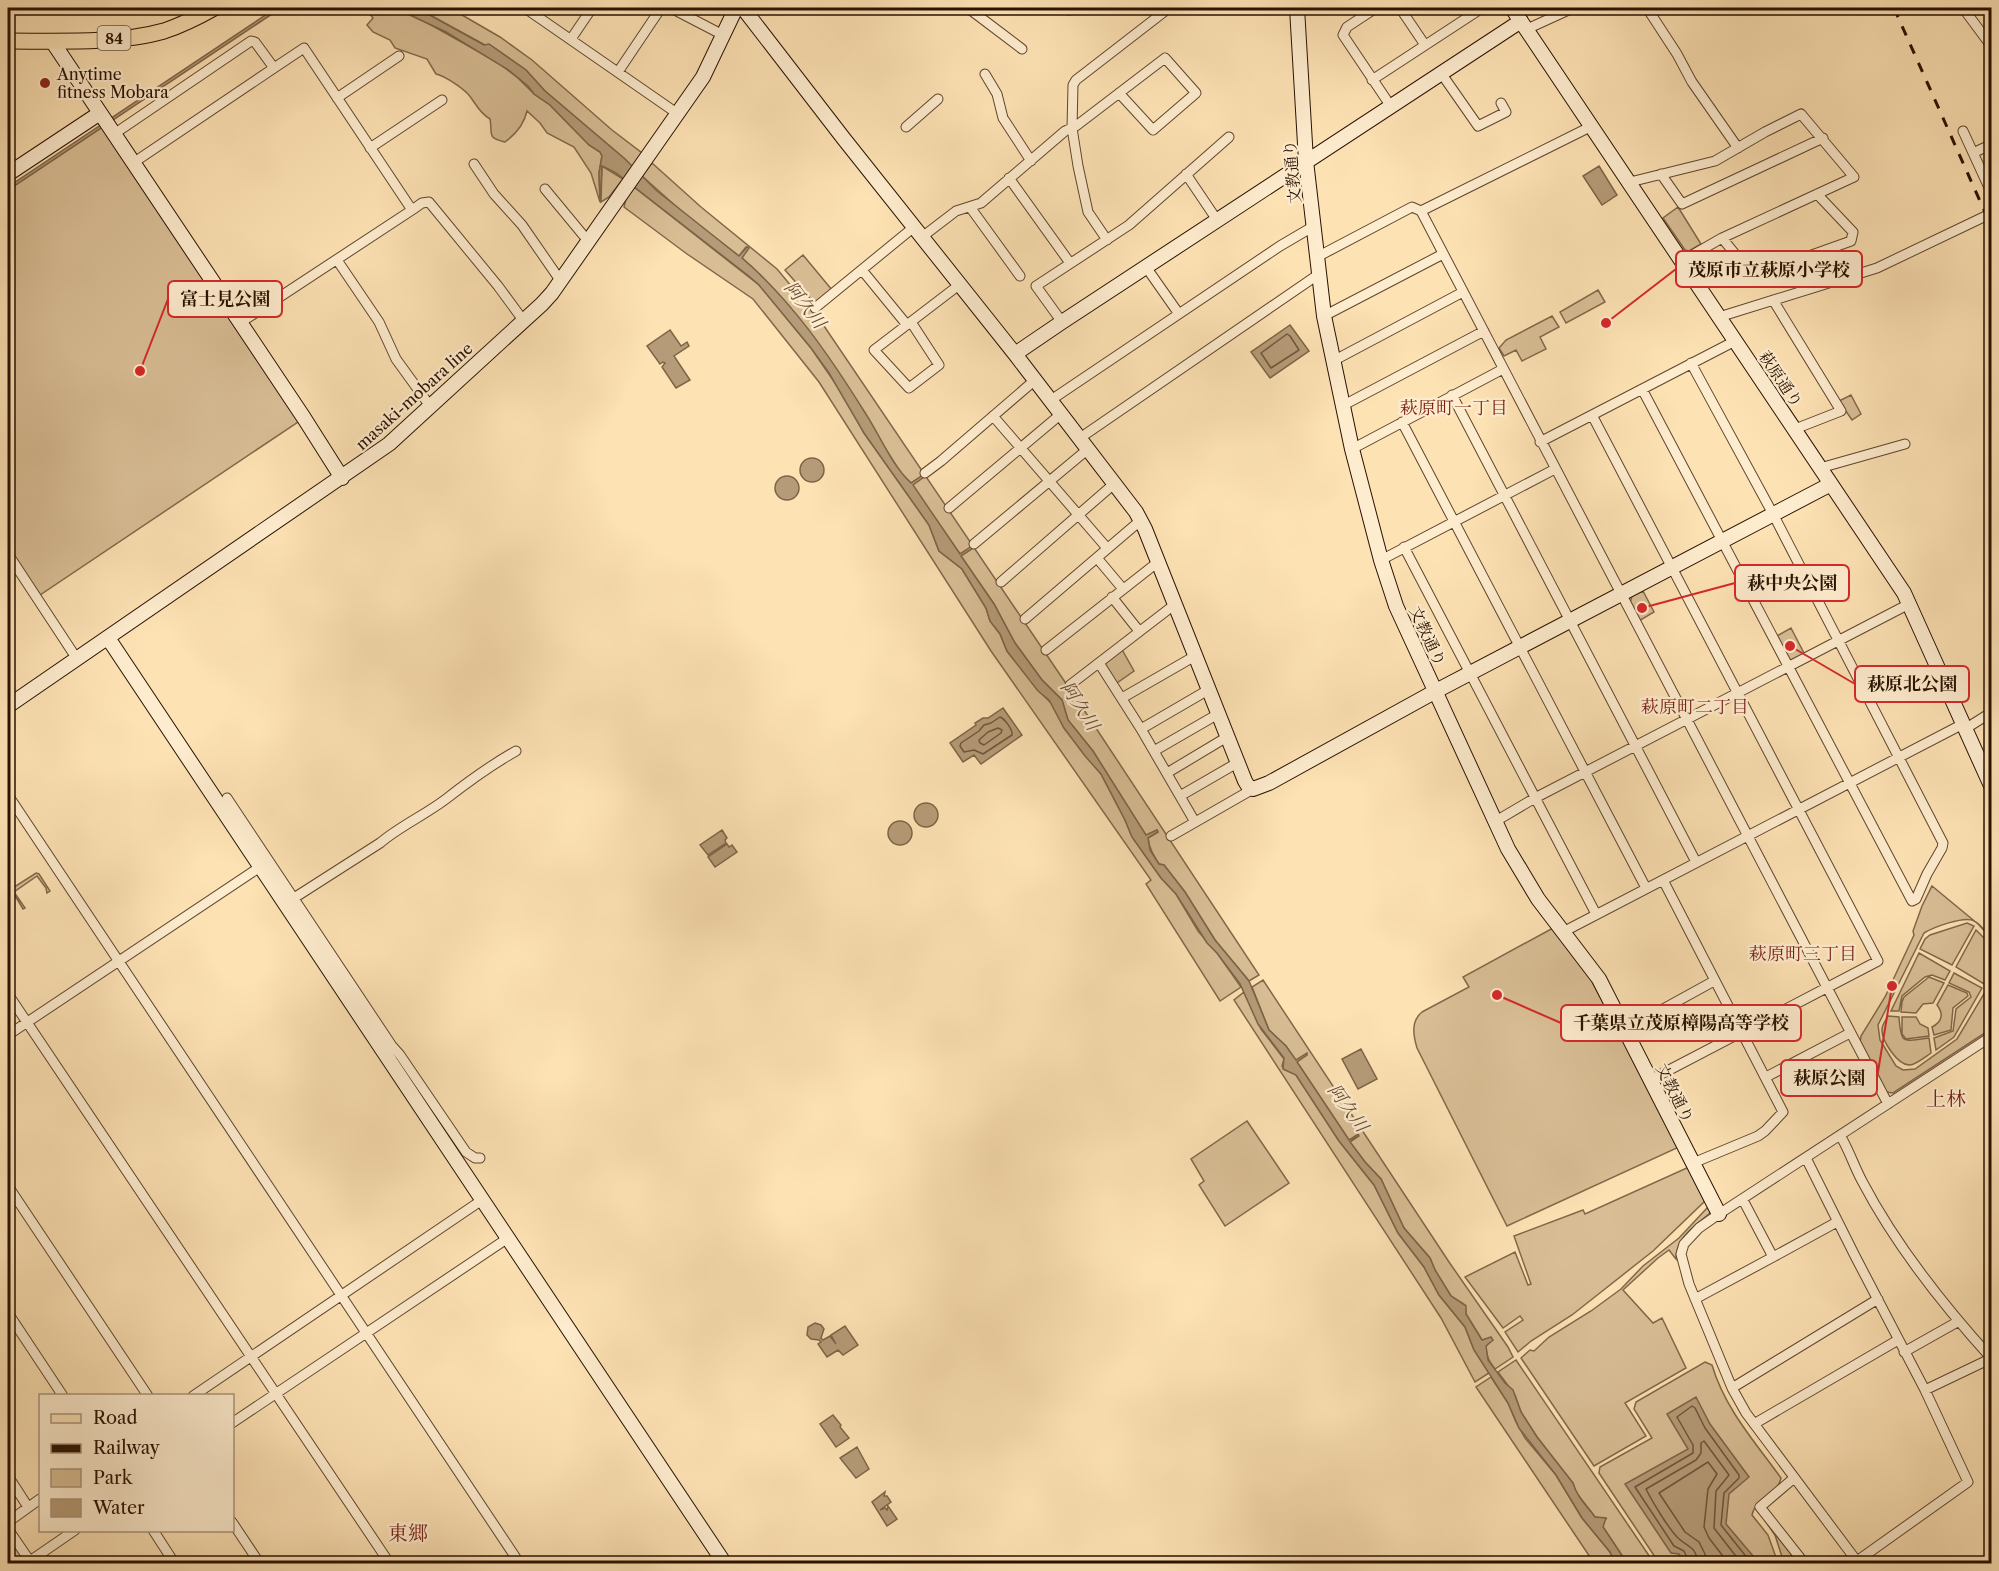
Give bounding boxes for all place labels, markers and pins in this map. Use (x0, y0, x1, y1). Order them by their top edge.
place label: Anytime fitness Mobara (56, 64, 169, 102)
marker: Anytime fitness Mobara (38, 76, 52, 90)
callout: 茂原市立萩原小学校 (1676, 251, 1862, 287)
callout: 富士見公園 (168, 281, 282, 317)
callout: 萩中央公園 (1735, 565, 1849, 601)
callout: 萩原北公園 (1855, 666, 1969, 702)
callout: 千葉県立茂原樟陽高等学校 (1561, 1005, 1801, 1041)
callout: 萩原公園 (1781, 1060, 1877, 1096)

